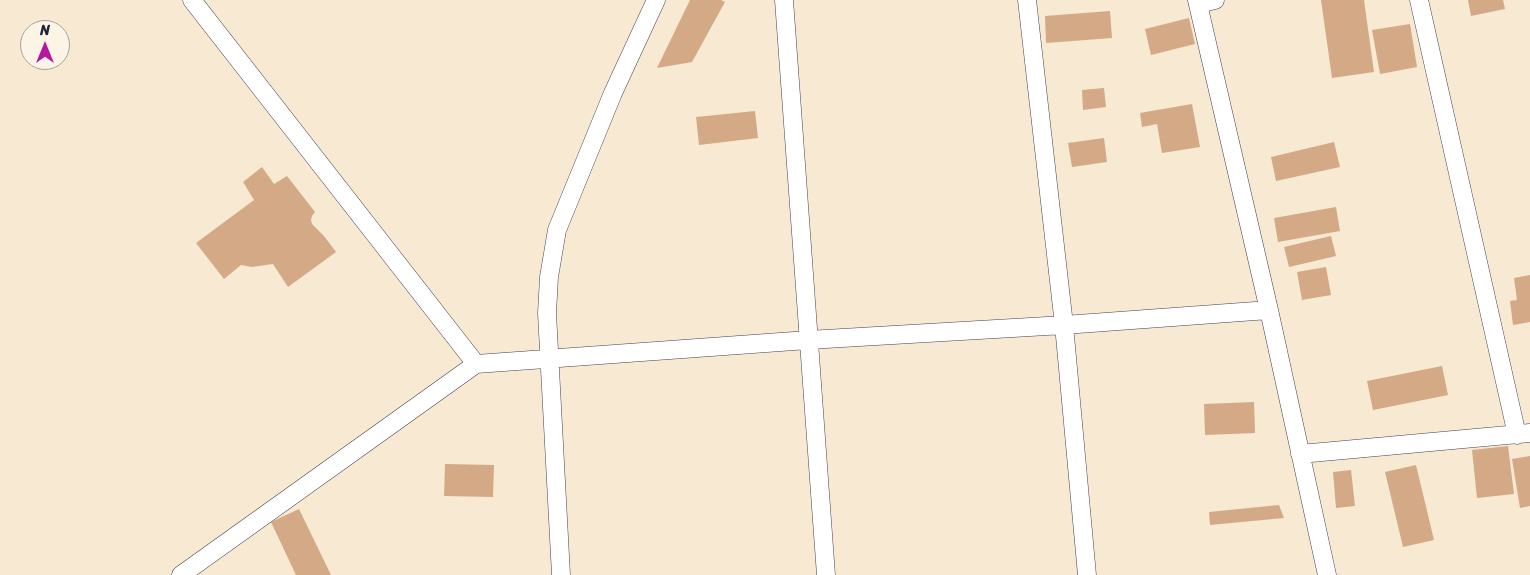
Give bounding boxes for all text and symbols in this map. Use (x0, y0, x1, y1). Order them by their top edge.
text: N (40, 18, 50, 43)
north arrow (20, 20, 70, 70)

